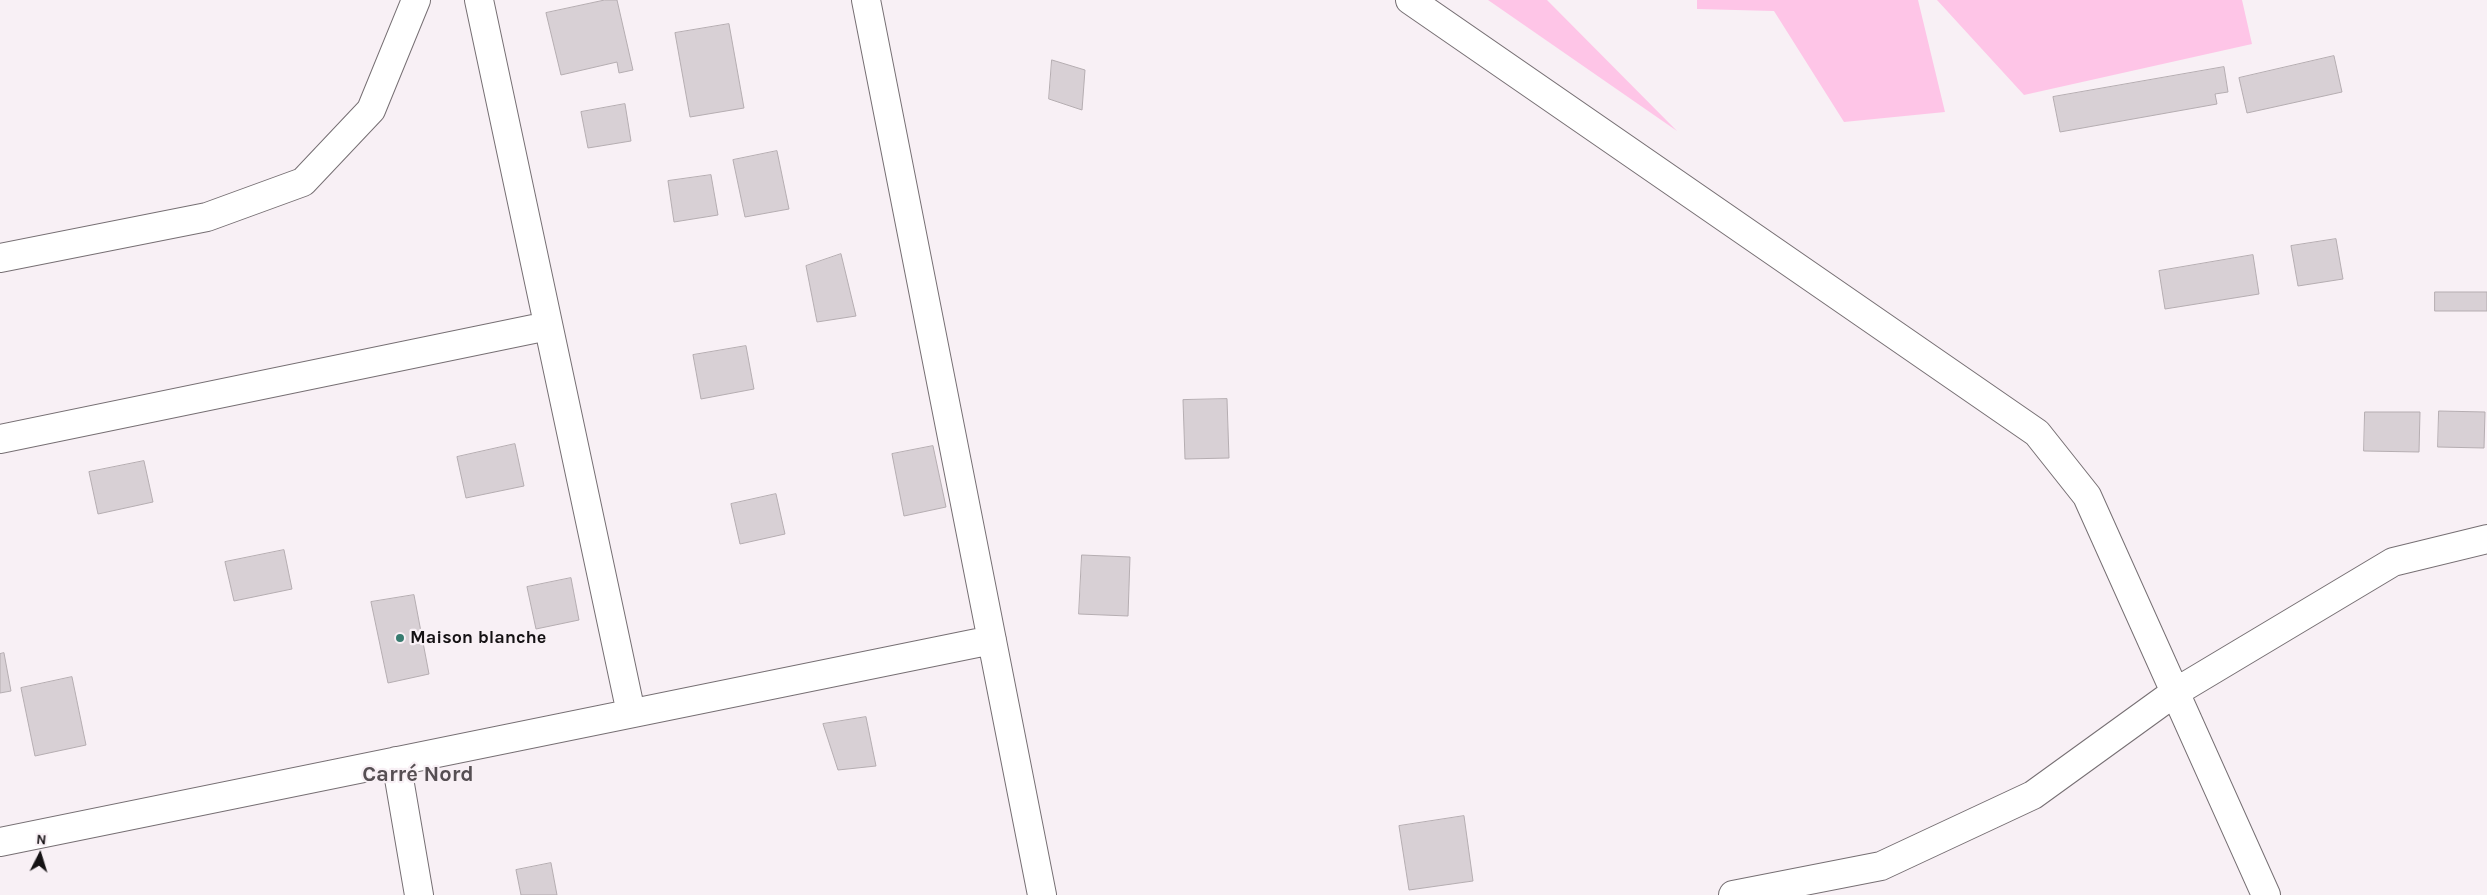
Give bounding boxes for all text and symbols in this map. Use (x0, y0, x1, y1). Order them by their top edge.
place label: Maison blanche (410, 627, 546, 649)
marker: Maison blanche (394, 632, 406, 644)
district label: Carré Nord (362, 762, 474, 788)
north arrow (15, 830, 65, 880)
text: N (36, 831, 47, 848)

